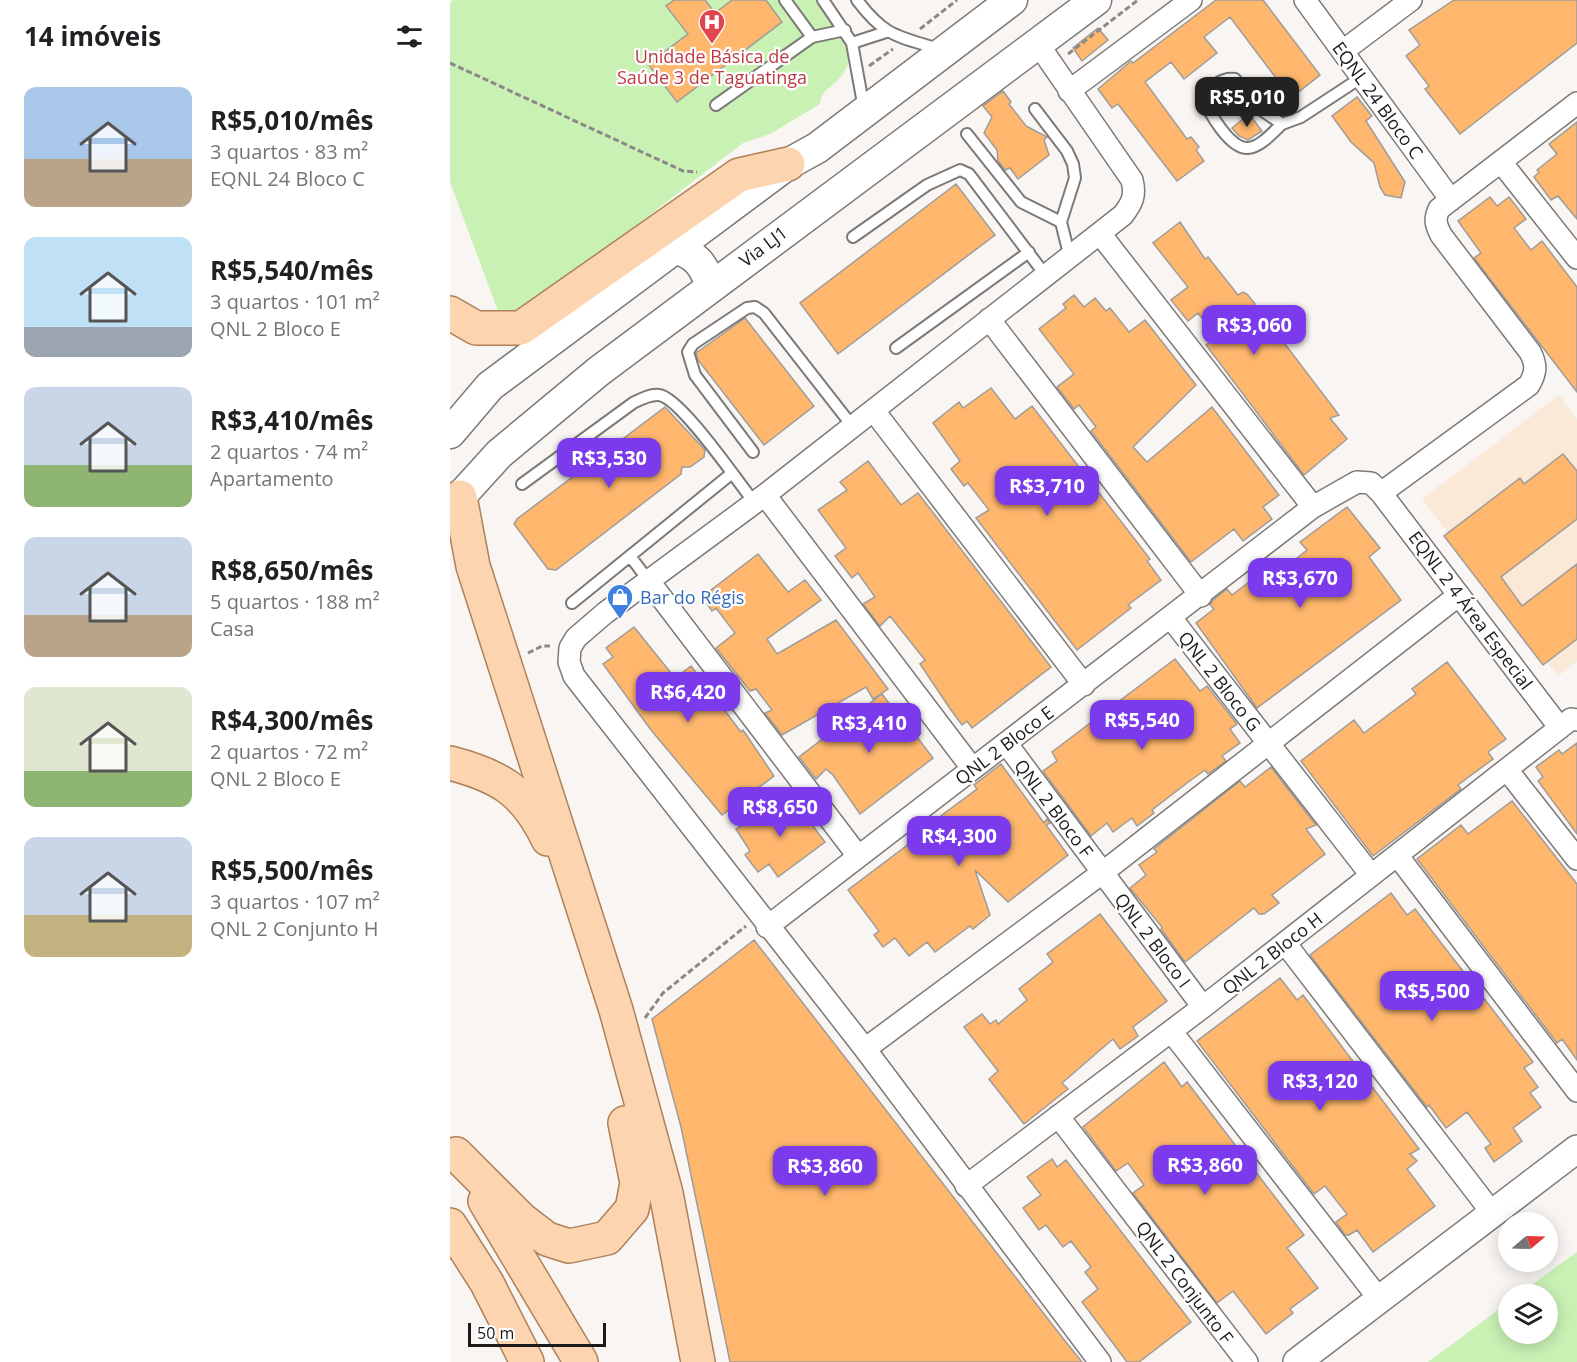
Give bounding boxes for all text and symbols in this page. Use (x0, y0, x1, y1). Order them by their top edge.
hospital icon: Unidade Básica de Saúde 3 de Taguatinga (697, 7, 727, 45)
text: 14 imóveis (24, 18, 161, 54)
icon: filters (393, 20, 426, 53)
street label: EQNL 24 Bloco C (1327, 37, 1429, 163)
place label: Unidade Básica de Saúde 3 de Taguatinga (617, 44, 807, 89)
pin: R$5,010 (1192, 77, 1302, 128)
text: R$5,010 (1209, 83, 1285, 110)
text: R$5,010/mês (210, 102, 373, 138)
icon: home (72, 111, 144, 183)
text: 3 quartos · 83 m² (210, 138, 368, 165)
text: EQNL 24 Bloco C (210, 165, 365, 192)
street label: Via LJ1 (734, 220, 792, 272)
text: R$5,540/mês (210, 252, 373, 288)
icon: home (72, 261, 144, 333)
text: 3 quartos · 101 m² (210, 288, 380, 315)
pin: R$3,060 (1199, 305, 1309, 356)
text: R$3,060 (1216, 311, 1292, 338)
text: QNL 2 Bloco E (210, 315, 341, 342)
text: R$3,410/mês (210, 402, 373, 438)
icon: home (72, 411, 144, 483)
text: 2 quartos · 74 m² (210, 438, 368, 465)
pin: R$3,530 (554, 438, 664, 489)
text: R$3,530 (571, 444, 647, 471)
text: Apartamento (210, 465, 334, 492)
pin: R$3,710 (992, 466, 1102, 517)
text: R$3,710 (1009, 472, 1085, 499)
street label: EQNL 2 4 Área Especial (1403, 526, 1539, 694)
text: R$8,650/mês (210, 552, 373, 588)
pin: R$3,670 (1245, 558, 1355, 609)
icon: home (72, 561, 144, 633)
text: R$3,670 (1262, 564, 1338, 591)
shop icon: Bar do Régis (605, 582, 635, 620)
place label: Bar do Régis (640, 585, 744, 609)
text: 5 quartos · 188 m² (210, 588, 380, 615)
text: Casa (210, 615, 254, 642)
street label: QNL 2 Bloco G (1173, 626, 1267, 736)
pin: R$6,420 (633, 672, 743, 723)
text: R$6,420 (650, 678, 726, 705)
street label: QNL 2 Bloco E (950, 700, 1058, 790)
pin: R$5,540 (1087, 700, 1197, 751)
text: R$4,300/mês (210, 702, 373, 738)
pin: R$3,410 (814, 703, 924, 754)
text: R$5,540 (1104, 706, 1180, 733)
text: R$3,410 (831, 709, 907, 736)
icon: home (72, 711, 144, 783)
text: 2 quartos · 72 m² (210, 738, 368, 765)
street label: QNL 2 Bloco F (1009, 754, 1099, 862)
text: QNL 2 Bloco E (210, 765, 341, 792)
pin: R$8,650 (725, 787, 835, 838)
text: R$8,650 (742, 793, 818, 820)
pin: R$4,300 (904, 816, 1014, 867)
text: R$4,300 (921, 822, 997, 849)
text: R$5,500/mês (210, 852, 373, 888)
icon: home (72, 861, 144, 933)
text: 3 quartos · 107 m² (210, 888, 380, 915)
street label: QNL 2 Bloco I (1109, 888, 1197, 992)
street label: QNL 2 Bloco H (1217, 906, 1327, 1000)
text: QNL 2 Conjunto H (210, 915, 378, 942)
pin: R$5,500 (1377, 971, 1487, 1022)
text: R$5,500 (1394, 977, 1470, 1004)
pin: R$3,120 (1265, 1061, 1375, 1112)
text: R$3,120 (1282, 1067, 1358, 1094)
pin: R$3,860 (1150, 1145, 1260, 1196)
pin: R$3,860 (770, 1146, 880, 1197)
text: R$3,860 (1167, 1151, 1243, 1178)
text: R$3,860 (787, 1152, 863, 1179)
north arrow (1498, 1212, 1558, 1272)
map controls (1498, 1212, 1558, 1344)
street label: QNL 2 Conjunto F (1131, 1216, 1239, 1348)
button: layers (1498, 1284, 1558, 1344)
scale bar (468, 1320, 606, 1348)
text: 50 m (477, 1322, 514, 1344)

